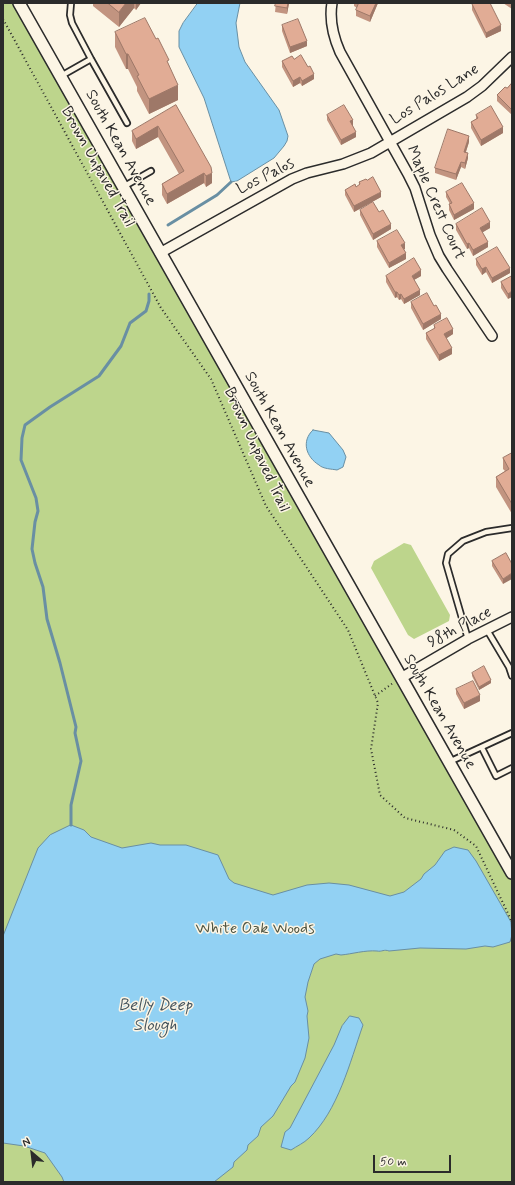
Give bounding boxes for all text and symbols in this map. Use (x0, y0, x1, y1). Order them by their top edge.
street label: Los Palos Lane (387, 60, 483, 130)
street label: South Kean Avenue (80, 87, 160, 209)
street label: Brown Unpaved Trail (56, 103, 138, 231)
street label: Maple Crest Court (401, 143, 469, 263)
street label: Los Palos (234, 154, 298, 200)
street label: South Kean Avenue (239, 369, 319, 491)
street label: Brown Unpaved Trail (219, 385, 293, 515)
street label: 98th Place (425, 603, 495, 653)
street label: South Kean Avenue (398, 651, 480, 773)
park label: White Oak Woods (196, 920, 314, 940)
water label: Belly Deep Slough (118, 996, 192, 1036)
north arrow (12, 1133, 52, 1173)
text: N (20, 1135, 33, 1150)
scale bar (375, 1147, 453, 1173)
text: 50 m (380, 1154, 407, 1170)

